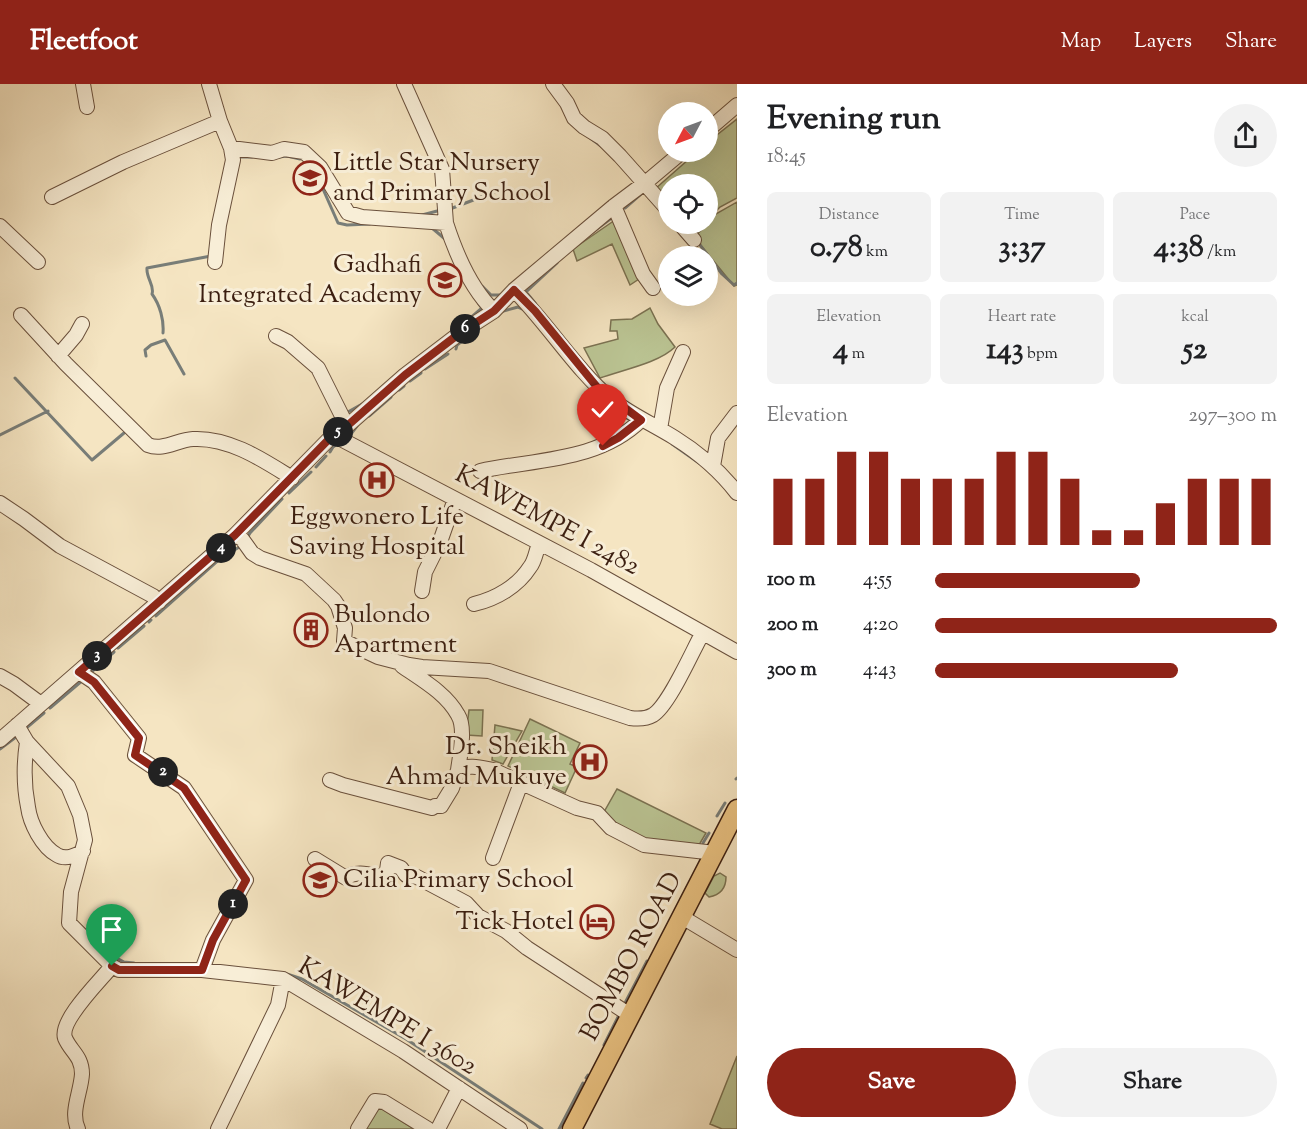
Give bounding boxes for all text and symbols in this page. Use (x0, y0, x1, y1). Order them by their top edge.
text: Fleetfoot (30, 22, 138, 62)
text: Map (1061, 27, 1101, 57)
text: Layers (1134, 27, 1192, 57)
text: Share (1225, 27, 1277, 57)
text: Evening run (767, 96, 941, 144)
north arrow (658, 102, 718, 162)
map controls (658, 102, 718, 306)
button: share (1214, 104, 1277, 167)
text: 18:45 (767, 143, 806, 172)
place label: Little Star Nursery and Primary School (333, 145, 551, 212)
school or university icon: Little Star Nursery and Primary School (292, 160, 328, 196)
button: locate (658, 174, 718, 234)
text: Distance (819, 204, 879, 227)
text: Time (1004, 204, 1040, 227)
text: Pace (1180, 204, 1210, 227)
text: 0.78 (810, 227, 863, 270)
text: 3:37 (998, 227, 1046, 270)
text: 4:38 (1154, 227, 1204, 270)
text: km (863, 241, 888, 264)
text: /km (1204, 241, 1236, 264)
button: layers (658, 246, 718, 306)
place label: Gadhafi Integrated Academy (199, 247, 422, 314)
school or university icon: Gadhafi Integrated Academy (427, 262, 463, 298)
text: Elevation (817, 306, 881, 329)
text: Heart rate (988, 306, 1056, 329)
text: kcal (1181, 306, 1209, 329)
pin: 6 (450, 314, 480, 344)
text: 6 (461, 317, 469, 340)
text: 4 (833, 329, 848, 372)
text: 143 (986, 329, 1024, 372)
text: 52 (1183, 329, 1207, 372)
text: m (848, 343, 865, 366)
text: bpm (1024, 343, 1058, 366)
pin (577, 384, 628, 446)
icon: check (586, 393, 619, 426)
text: Elevation (767, 402, 848, 431)
text: 297–300 m (1188, 402, 1277, 431)
pin: 5 (323, 417, 353, 447)
text: 5 (335, 420, 341, 443)
street label: KAWEMPE I 2482 (448, 457, 646, 585)
hospital icon: Eggwonero Life Saving Hospital (359, 462, 395, 498)
place label: Eggwonero Life Saving Hospital (289, 499, 465, 566)
pin: 4 (206, 533, 236, 563)
text: 4 (217, 536, 225, 559)
text: 100 m (767, 566, 816, 595)
text: 4:55 (863, 566, 892, 595)
place label: Bulondo Apartment (334, 597, 457, 664)
text: 200 m (767, 611, 818, 640)
text: 4:20 (863, 611, 898, 640)
building icon: Bulondo Apartment (293, 612, 329, 648)
pin: 3 (82, 641, 112, 671)
text: 3 (94, 644, 100, 667)
text: 300 m (767, 656, 817, 685)
text: 4:43 (863, 656, 896, 685)
place label: Dr. Sheikh Ahmad Mukuye (386, 729, 567, 796)
hospital icon: Dr. Sheikh Ahmad Mukuye (572, 744, 608, 780)
pin: 2 (148, 757, 178, 787)
text: 2 (159, 760, 167, 783)
school or university icon: Cilia Primary School (302, 862, 338, 898)
place label: Cilia Primary School (343, 862, 574, 899)
street label: BOMBO ROAD (572, 866, 692, 1048)
pin: 1 (218, 889, 248, 919)
text: 1 (230, 892, 236, 915)
pin (86, 904, 137, 966)
place label: Tick Hotel (456, 904, 574, 941)
hotel icon: Tick Hotel (579, 904, 615, 940)
icon: arrive (95, 913, 128, 946)
street label: KAWEMPE I 3602 (290, 949, 484, 1085)
button: Save (767, 1048, 1016, 1117)
button: Share (1028, 1048, 1277, 1117)

